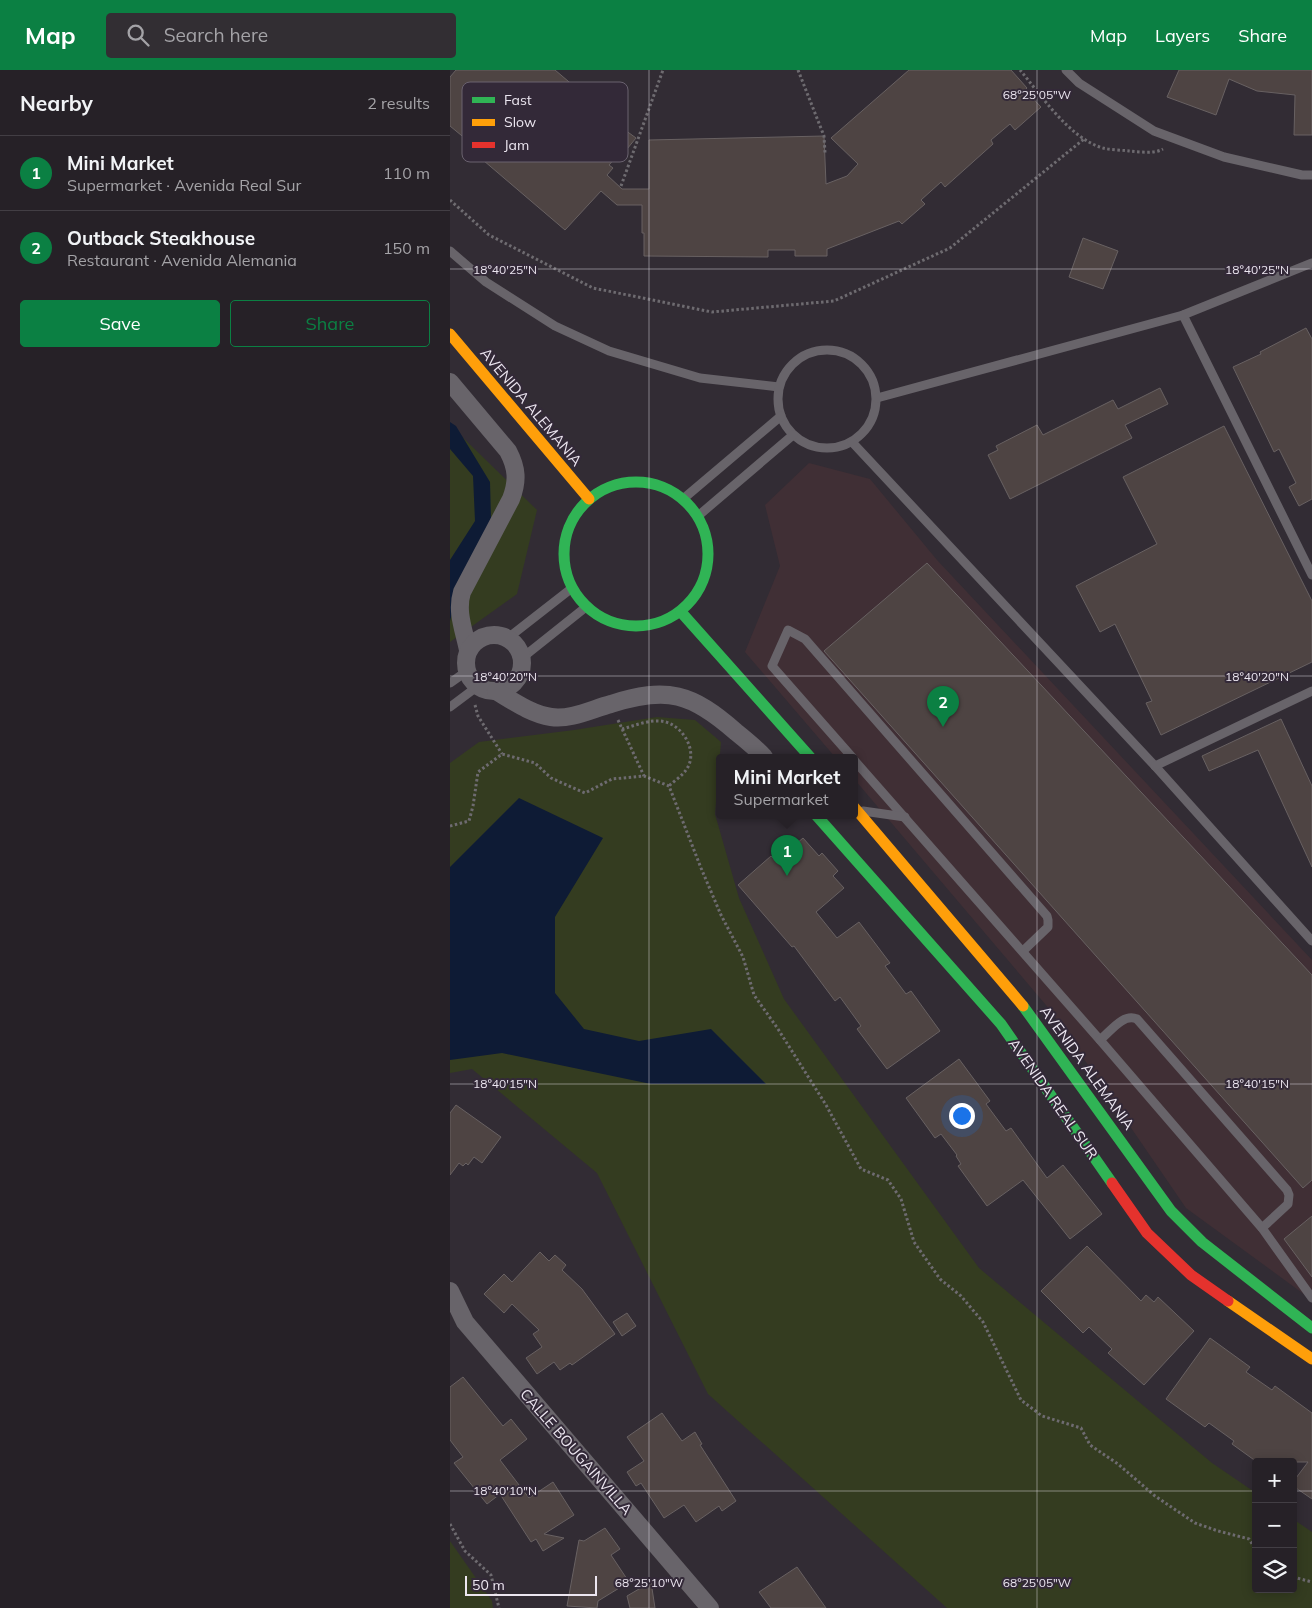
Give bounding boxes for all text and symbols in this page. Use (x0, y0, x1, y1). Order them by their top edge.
search box (106, 13, 456, 58)
text: Map (25, 20, 76, 50)
icon: search (124, 21, 152, 49)
text: Search here (164, 23, 268, 47)
text: Map (1090, 24, 1127, 47)
text: Layers (1155, 24, 1210, 47)
text: Share (1238, 24, 1287, 47)
legend (462, 82, 628, 162)
text: 68°25'05"W (1003, 87, 1071, 102)
text: Nearby (20, 90, 93, 116)
text: Fast (504, 91, 532, 109)
text: 2 results (367, 93, 430, 113)
text: Slow (504, 113, 536, 131)
text: Jam (504, 136, 529, 154)
text: Mini Market (67, 151, 174, 175)
text: 1 (31, 163, 41, 183)
text: 110 m (383, 163, 430, 183)
text: Supermarket · Avenida Real Sur (67, 175, 301, 195)
text: Outback Steakhouse (67, 226, 255, 250)
text: 2 (31, 238, 41, 258)
text: 150 m (383, 238, 430, 258)
text: Restaurant · Avenida Alemania (67, 250, 297, 270)
text: 18°40'25"N (473, 262, 537, 277)
text: 18°40'25"N (1225, 262, 1289, 277)
button: Save (20, 300, 220, 347)
button: Share (230, 300, 430, 347)
street label: AVENIDA ALEMANIA (476, 344, 586, 470)
text: 18°40'20"N (473, 669, 537, 684)
text: 18°40'20"N (1225, 669, 1289, 684)
pin: 2 (927, 686, 959, 727)
popup (716, 754, 858, 819)
text: Mini Market (734, 765, 840, 789)
text: Supermarket (734, 789, 829, 809)
pin: 1 (771, 835, 803, 876)
street label: AVENIDA ALEMANIA (1036, 1002, 1139, 1133)
street label: AVENIDA REAL SUR (1005, 1035, 1102, 1163)
text: 18°40'15"N (473, 1076, 537, 1091)
text: 18°40'15"N (1225, 1076, 1289, 1091)
your location (949, 1103, 975, 1129)
street label: CALLE BOUGAINVILLA (516, 1385, 636, 1519)
map controls (1252, 1458, 1297, 1593)
button: + (1252, 1458, 1297, 1503)
text: 18°40'10"N (473, 1483, 537, 1498)
button: − (1252, 1503, 1297, 1548)
button: layers (1252, 1548, 1297, 1593)
scale bar (465, 1573, 598, 1596)
text: 68°25'10"W (615, 1575, 683, 1590)
text: 68°25'05"W (1003, 1575, 1071, 1590)
text: 50 m (472, 1576, 505, 1594)

